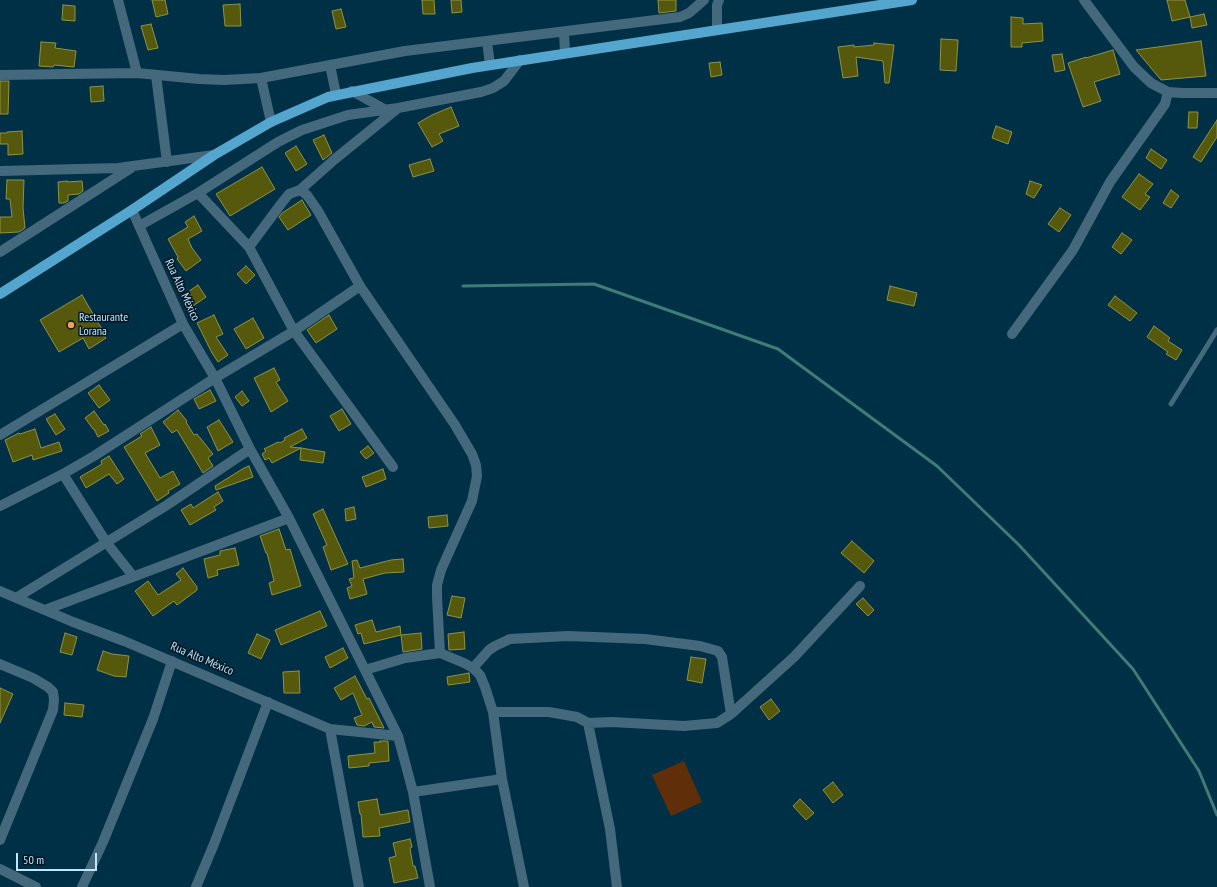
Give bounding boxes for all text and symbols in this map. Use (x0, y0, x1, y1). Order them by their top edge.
street label: Rua Alto México (161, 257, 203, 323)
place label: Restaurante Lorana (79, 311, 128, 339)
marker: Restaurante Lorana (66, 320, 76, 330)
street label: Rua Alto México (168, 639, 236, 679)
scale bar (18, 845, 99, 871)
text: 50 m (23, 852, 44, 867)

